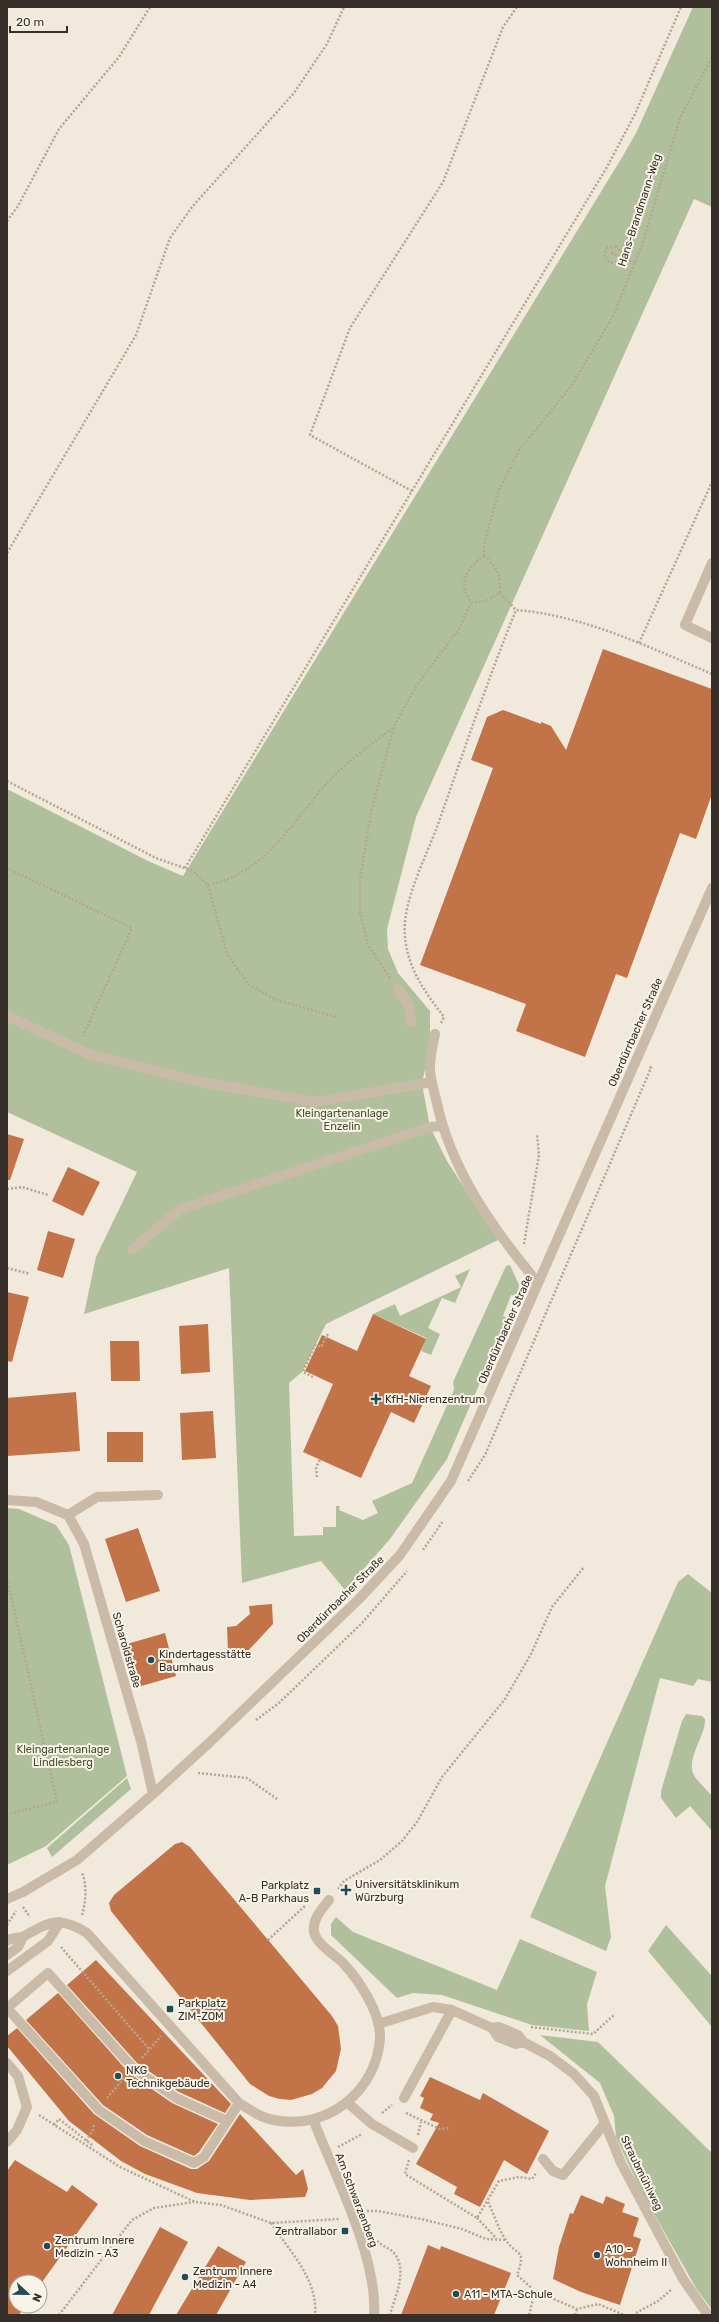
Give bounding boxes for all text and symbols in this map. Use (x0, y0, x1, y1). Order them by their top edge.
scale bar (10, 8, 67, 34)
text: 20 m (16, 15, 44, 29)
street label: Hans-Brandmann-Weg (615, 152, 664, 268)
street label: Oberdürrbacher Straße (606, 976, 665, 1089)
park label: Kleingartenanlage Enzelin (296, 1107, 388, 1133)
street label: Oberdürrbacher Straße (476, 1273, 535, 1386)
marker: KfH-Nierenzentrum (370, 1393, 382, 1405)
place label: KfH-Nierenzentrum (385, 1393, 485, 1406)
street label: Oberdürrbacher Straße (294, 1553, 387, 1646)
street label: Scharoldstraße (110, 1611, 144, 1689)
place label: Kindertagesstätte Baumhaus (159, 1648, 251, 1674)
marker: Kindertagesstätte Baumhaus (146, 1655, 156, 1665)
park label: Kleingartenanlage Lindlesberg (17, 1743, 109, 1769)
place label: Universitätsklinikum Würzburg (355, 1878, 459, 1904)
place label: Parkplatz A-B Parkhaus (239, 1879, 309, 1905)
marker: Universitätsklinikum Würzburg (340, 1884, 352, 1896)
marker: Parkplatz A-B Parkhaus (312, 1886, 322, 1896)
place label: Parkplatz ZIM-ZOM (178, 1997, 226, 2023)
marker: Parkplatz ZIM-ZOM (165, 2004, 175, 2014)
place label: NKG Technikgebäude (126, 2064, 210, 2090)
marker: NKG Technikgebäude (113, 2071, 123, 2081)
street label: Straubmühlweg (618, 2134, 665, 2213)
street label: Am Schwarzenberg (333, 2151, 381, 2249)
place label: Zentrallabor (275, 2225, 338, 2238)
marker: Zentrallabor (340, 2226, 350, 2236)
place label: Zentrum Innere Medizin - A3 (55, 2234, 134, 2260)
marker: Zentrum Innere Medizin - A3 (42, 2241, 52, 2251)
place label: A10 - Wohnheim II (605, 2243, 667, 2269)
marker: A10 - Wohnheim II (592, 2250, 602, 2260)
place label: Zentrum Innere Medizin - A4 (193, 2265, 272, 2291)
marker: Zentrum Innere Medizin - A4 (180, 2272, 190, 2282)
north arrow (8, 2274, 48, 2314)
place label: A11 - MTA-Schule (464, 2288, 553, 2301)
marker: A11 - MTA-Schule (451, 2289, 461, 2299)
text: N (29, 2291, 44, 2304)

